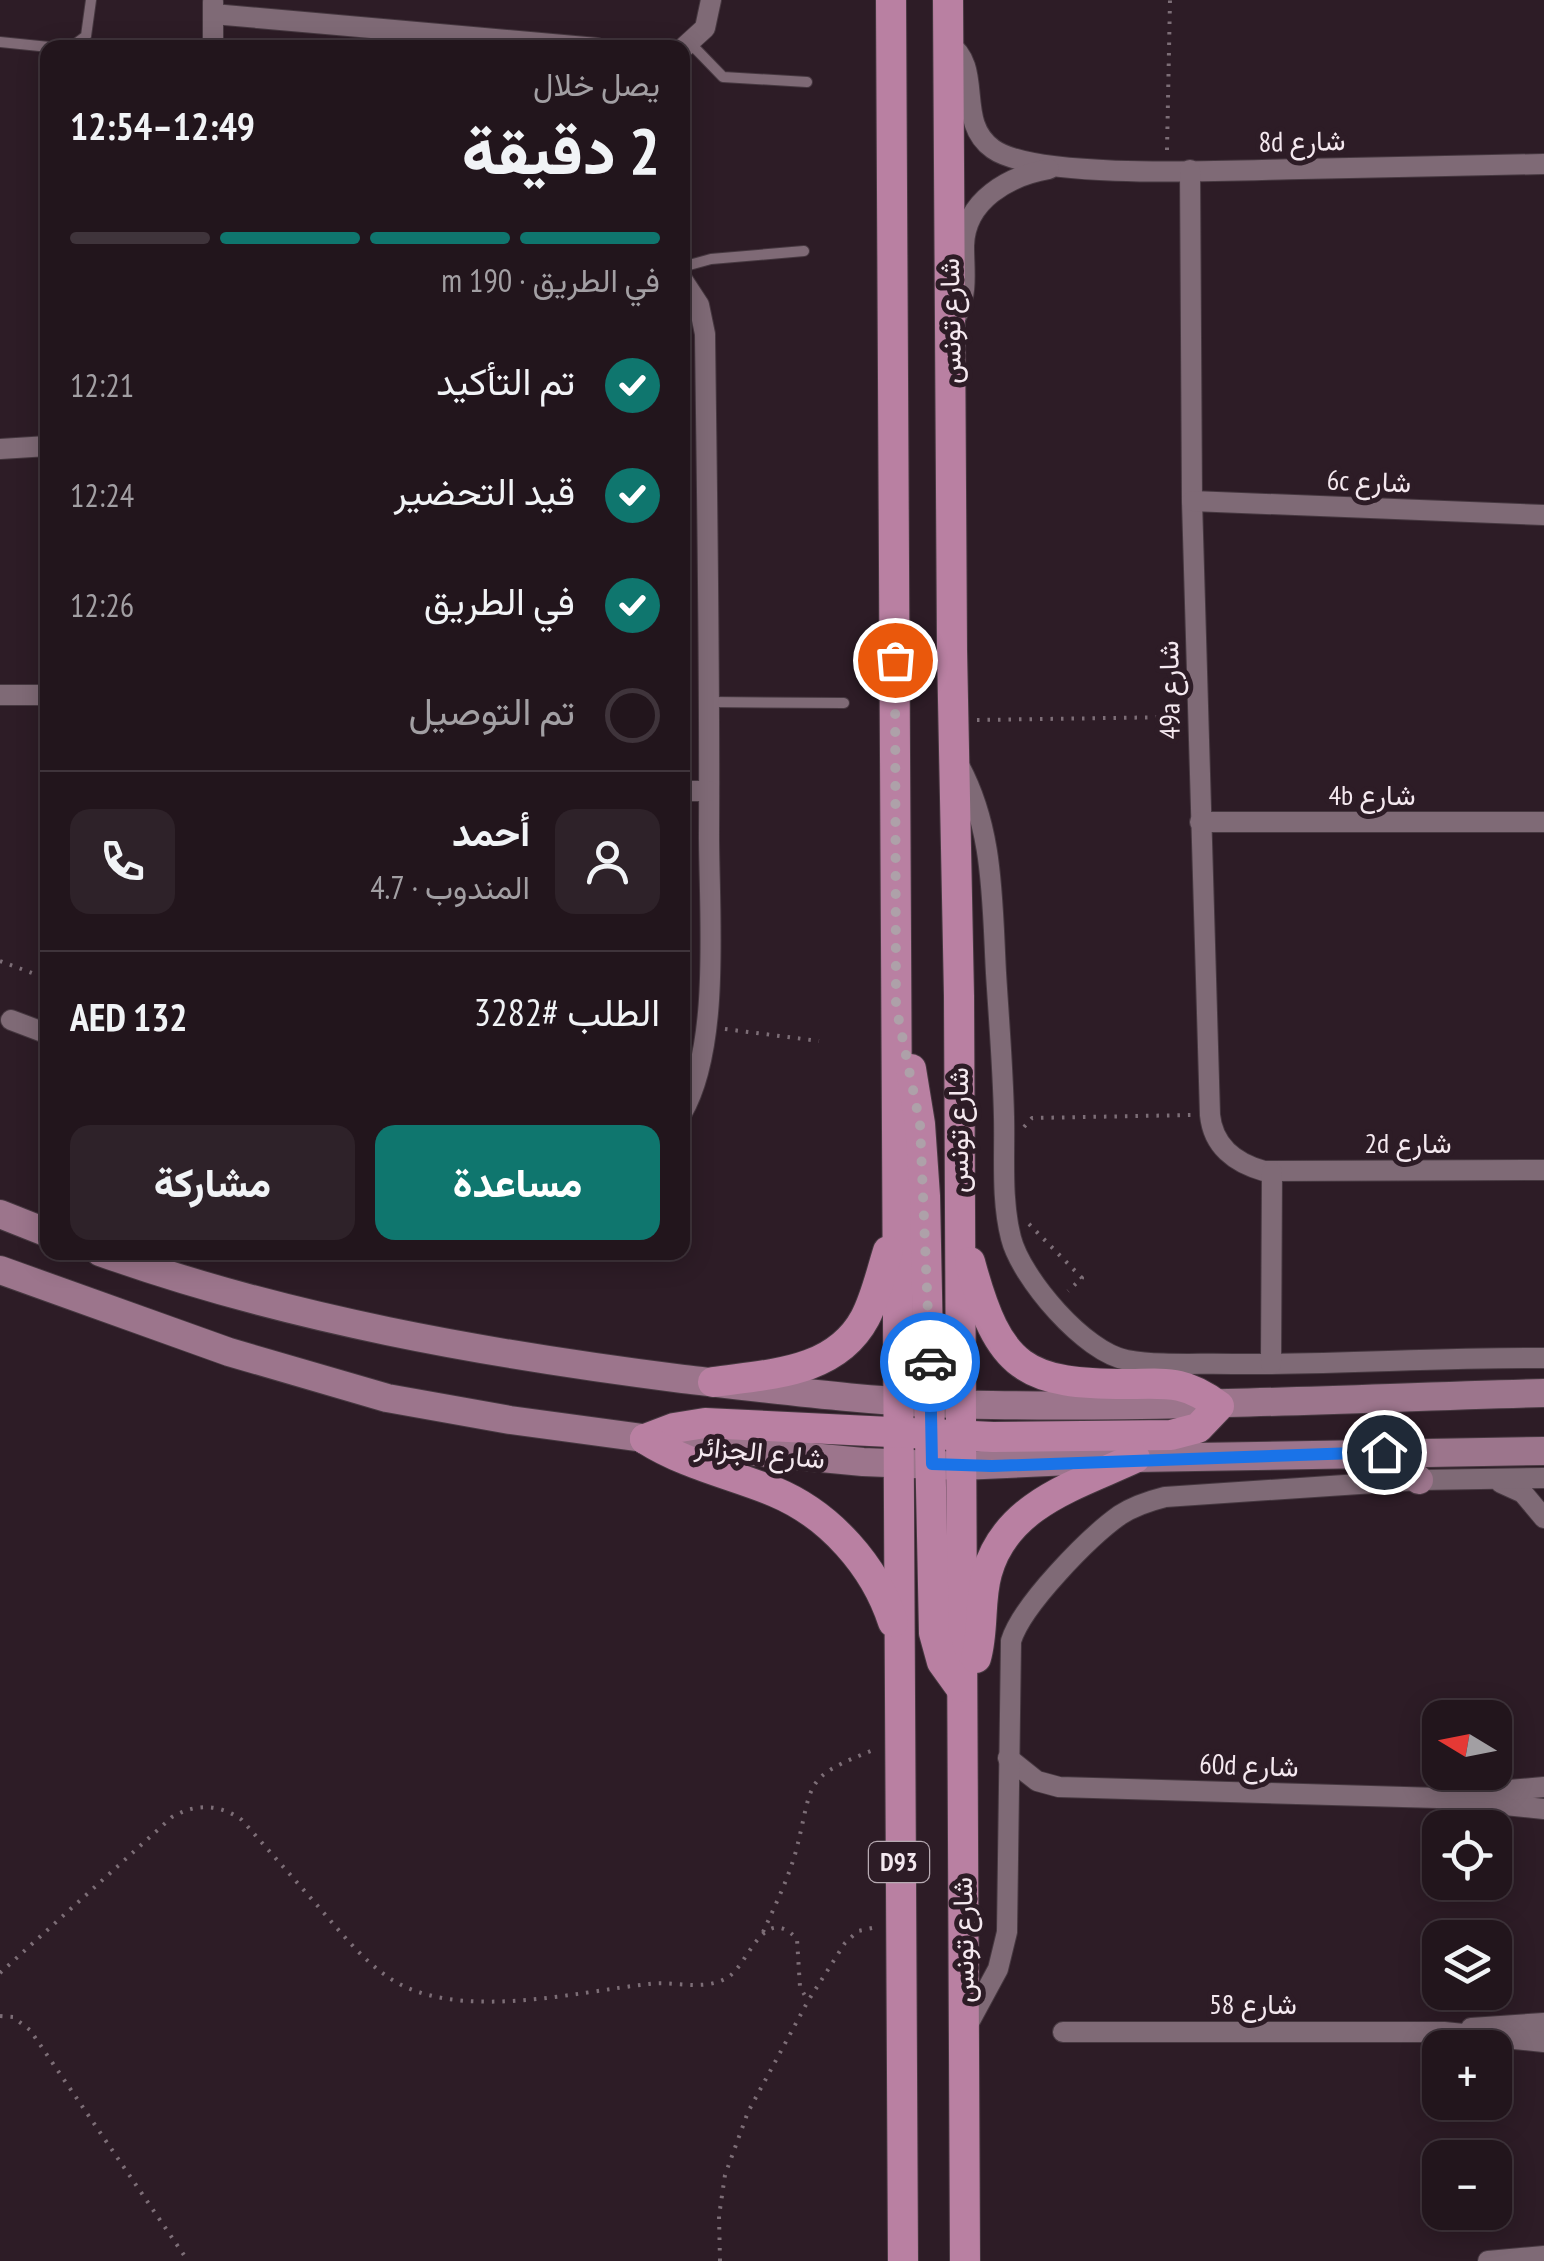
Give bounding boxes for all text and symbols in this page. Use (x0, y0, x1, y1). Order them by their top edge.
text: يصل خلال (533, 63, 660, 105)
text: 12:49–12:54 (70, 101, 255, 150)
text: 2 دقيقة (462, 108, 660, 192)
street label: 8d شارع (1258, 121, 1346, 161)
street label: شارع تونس (930, 258, 970, 384)
text: في الطريق · 190 m (441, 259, 660, 301)
text: تم التأكيد (436, 356, 575, 405)
icon: check (605, 358, 660, 413)
text: 12:21 (70, 364, 134, 406)
street label: 6c شارع (1326, 461, 1412, 501)
text: قيد التحضير (394, 466, 575, 515)
icon: check (605, 468, 660, 523)
text: 12:24 (70, 474, 134, 516)
text: في الطريق (424, 576, 575, 625)
icon: check (605, 578, 660, 633)
text: 12:26 (70, 584, 134, 626)
pin (853, 618, 938, 703)
icon: bag (868, 633, 923, 688)
street label: 49a شارع (1149, 640, 1189, 740)
text: تم التوصيل (409, 686, 575, 735)
street label: 4b شارع (1328, 776, 1416, 814)
text: أحمد (452, 807, 530, 856)
button: phone (70, 809, 175, 914)
button: person (555, 809, 660, 914)
text: المندوب · 4.7 (370, 866, 530, 908)
text: الطلب #3282 (474, 987, 660, 1036)
text: AED 132 (70, 992, 188, 1041)
street label: شارع تونس (939, 1067, 977, 1193)
street label: 2d شارع (1365, 1124, 1452, 1162)
button: مشاركة (70, 1125, 355, 1240)
button: مساعدة (375, 1125, 660, 1240)
courier (880, 1312, 980, 1412)
icon: car (903, 1335, 958, 1390)
pin (1342, 1410, 1427, 1495)
icon: home (1357, 1425, 1412, 1480)
street label: شارع الجزائر (692, 1426, 827, 1478)
north arrow (1422, 1700, 1512, 1790)
map controls (1422, 1700, 1512, 2230)
street label: 60d شارع (1199, 1744, 1299, 1786)
button: locate (1422, 1810, 1512, 1900)
road number: D93 (869, 1842, 929, 1882)
street label: شارع تونس (943, 1877, 983, 2003)
button: layers (1422, 1920, 1512, 2010)
street label: شارع 58 (1209, 1985, 1297, 2023)
button: + (1422, 2030, 1512, 2120)
button: − (1422, 2140, 1512, 2230)

